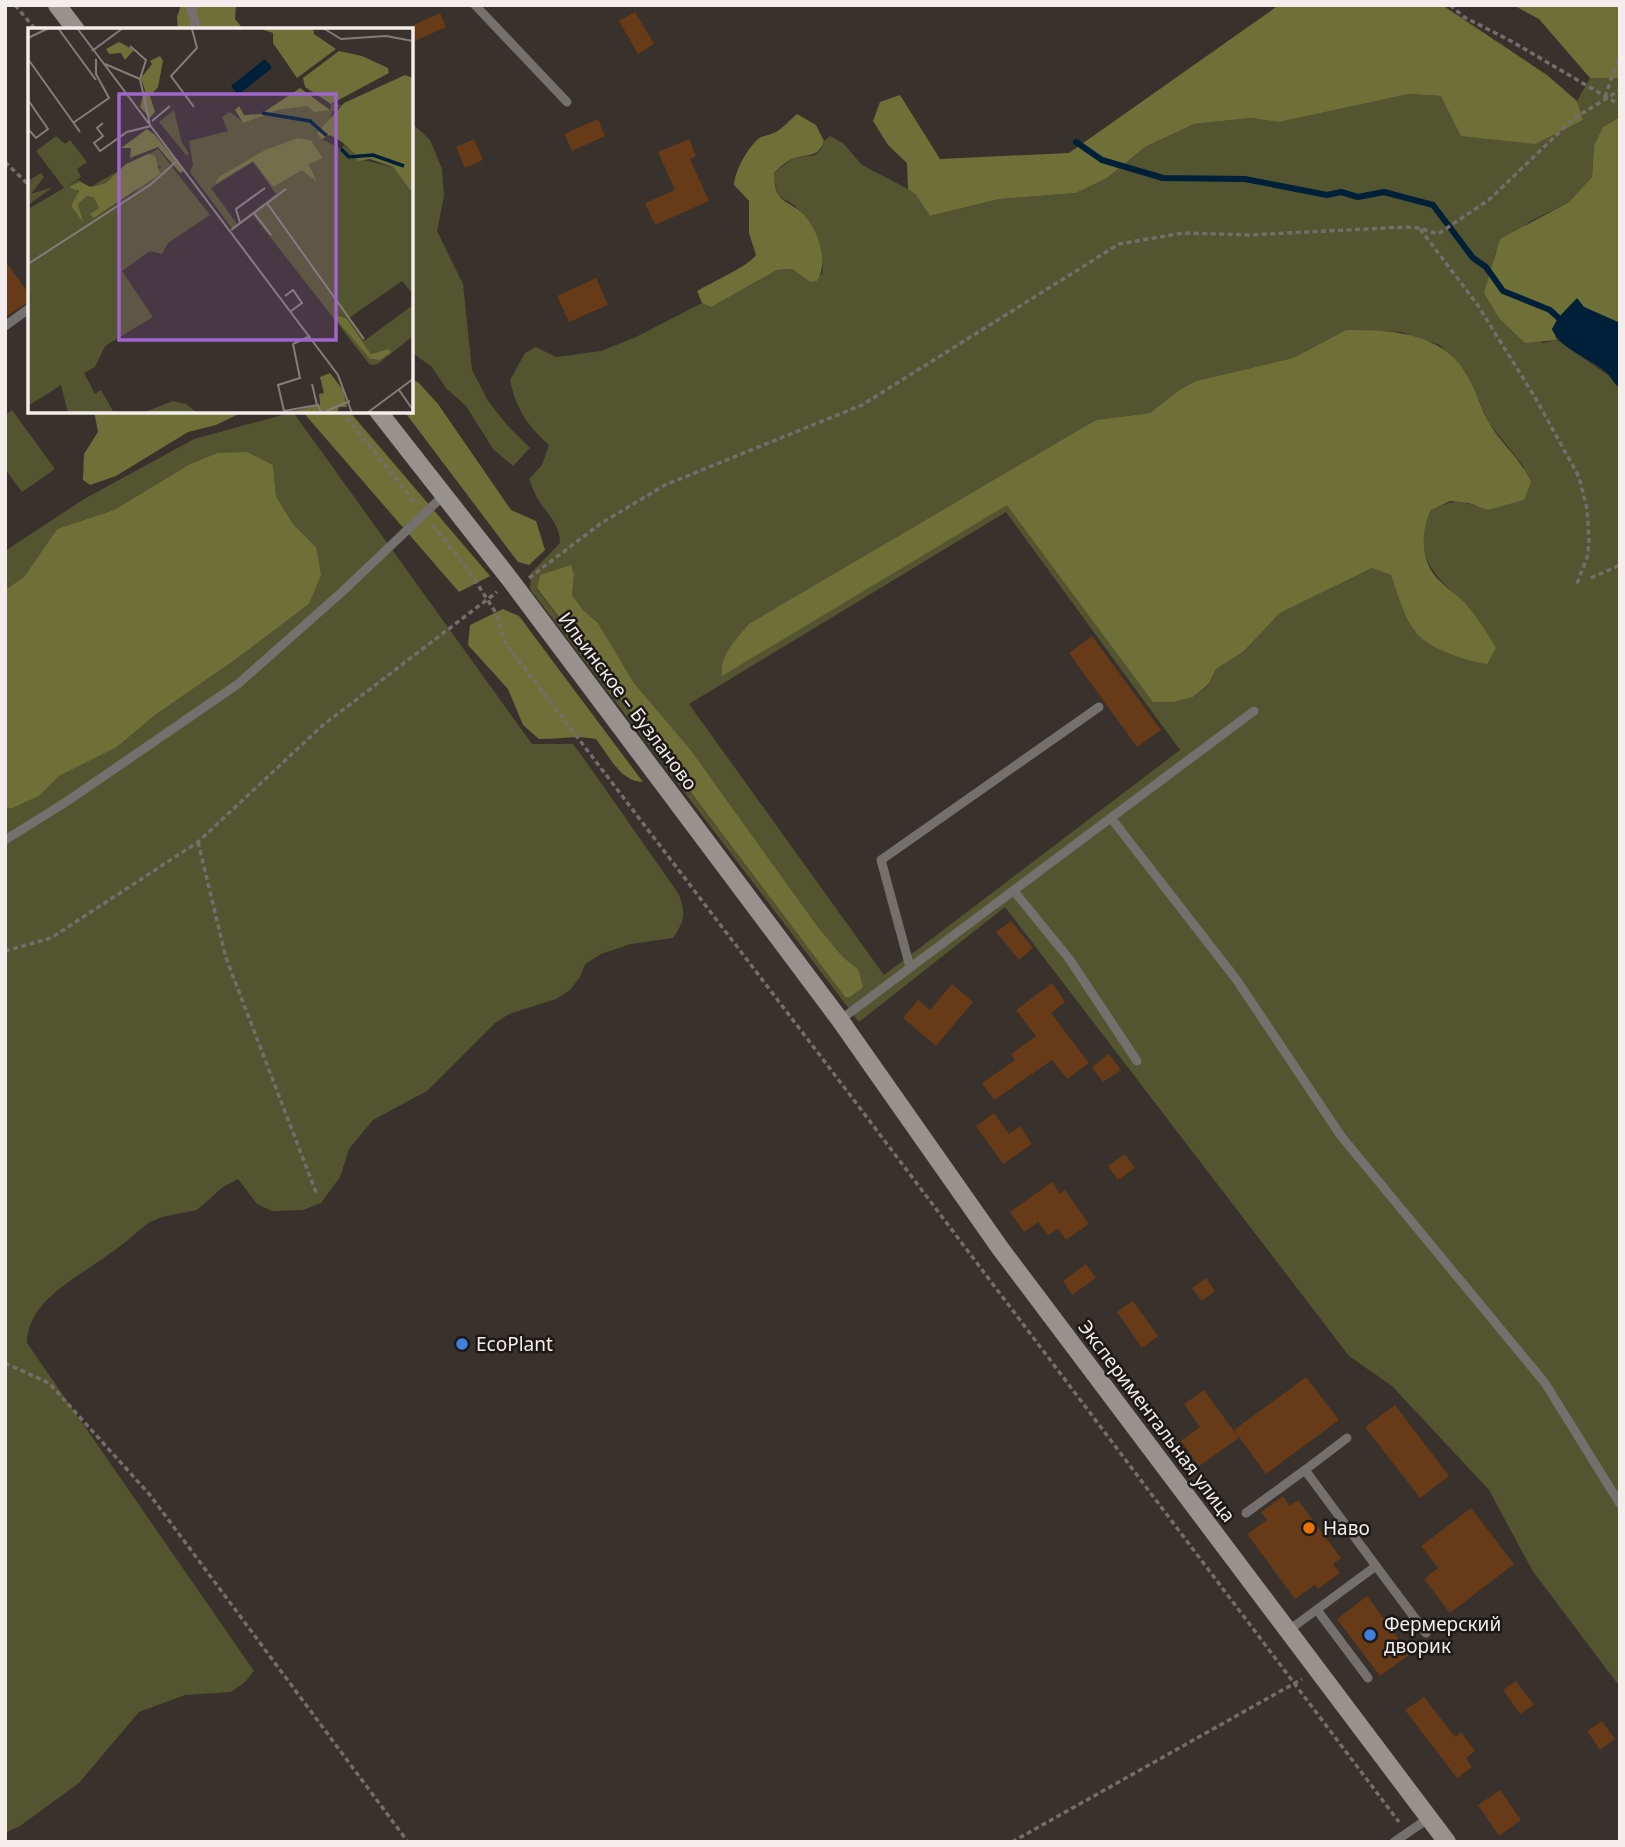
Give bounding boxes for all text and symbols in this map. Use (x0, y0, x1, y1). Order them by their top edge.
inset map (28, 28, 413, 413)
street label: Ильинское – Бузланово (552, 607, 704, 795)
street label: Экспериментальная улица (1072, 1315, 1242, 1527)
place label: EcoPlant (476, 1331, 553, 1357)
marker: EcoPlant (454, 1336, 470, 1352)
place label: Наво (1323, 1515, 1370, 1541)
marker: Наво (1301, 1520, 1317, 1536)
place label: Фермерский дворик (1384, 1611, 1501, 1659)
marker: Фермерский дворик (1362, 1627, 1378, 1643)

